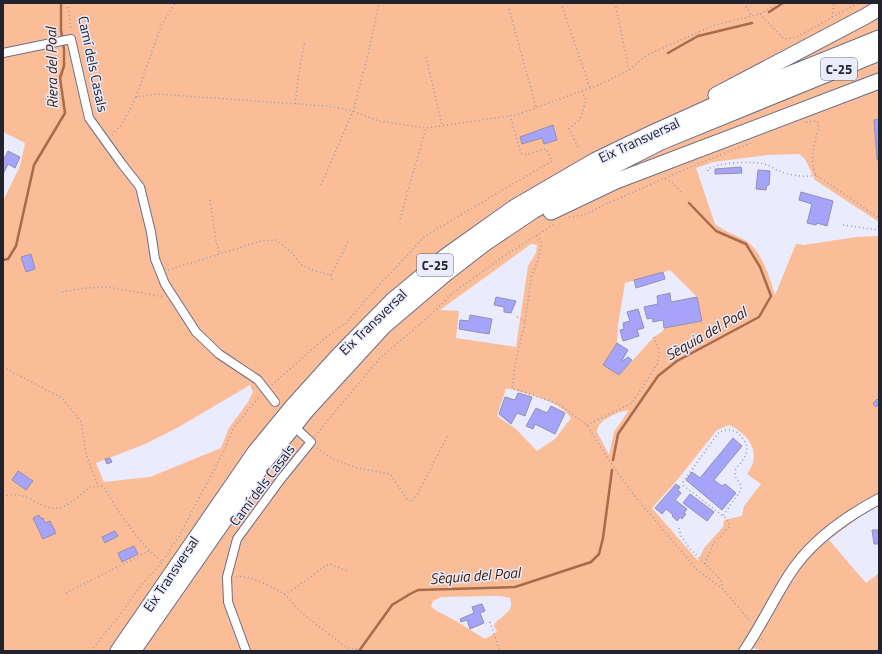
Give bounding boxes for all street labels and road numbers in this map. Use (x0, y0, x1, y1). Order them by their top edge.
street label: Camí dels Casals (73, 14, 114, 114)
road number: C-25 (821, 58, 857, 80)
street label: Eix Transversal (595, 112, 683, 168)
road number: C-25 (417, 254, 453, 276)
street label: Eix Transversal (334, 284, 411, 360)
street label: Camí dels Casals (224, 439, 299, 530)
street label: Eix Transversal (137, 532, 204, 616)

